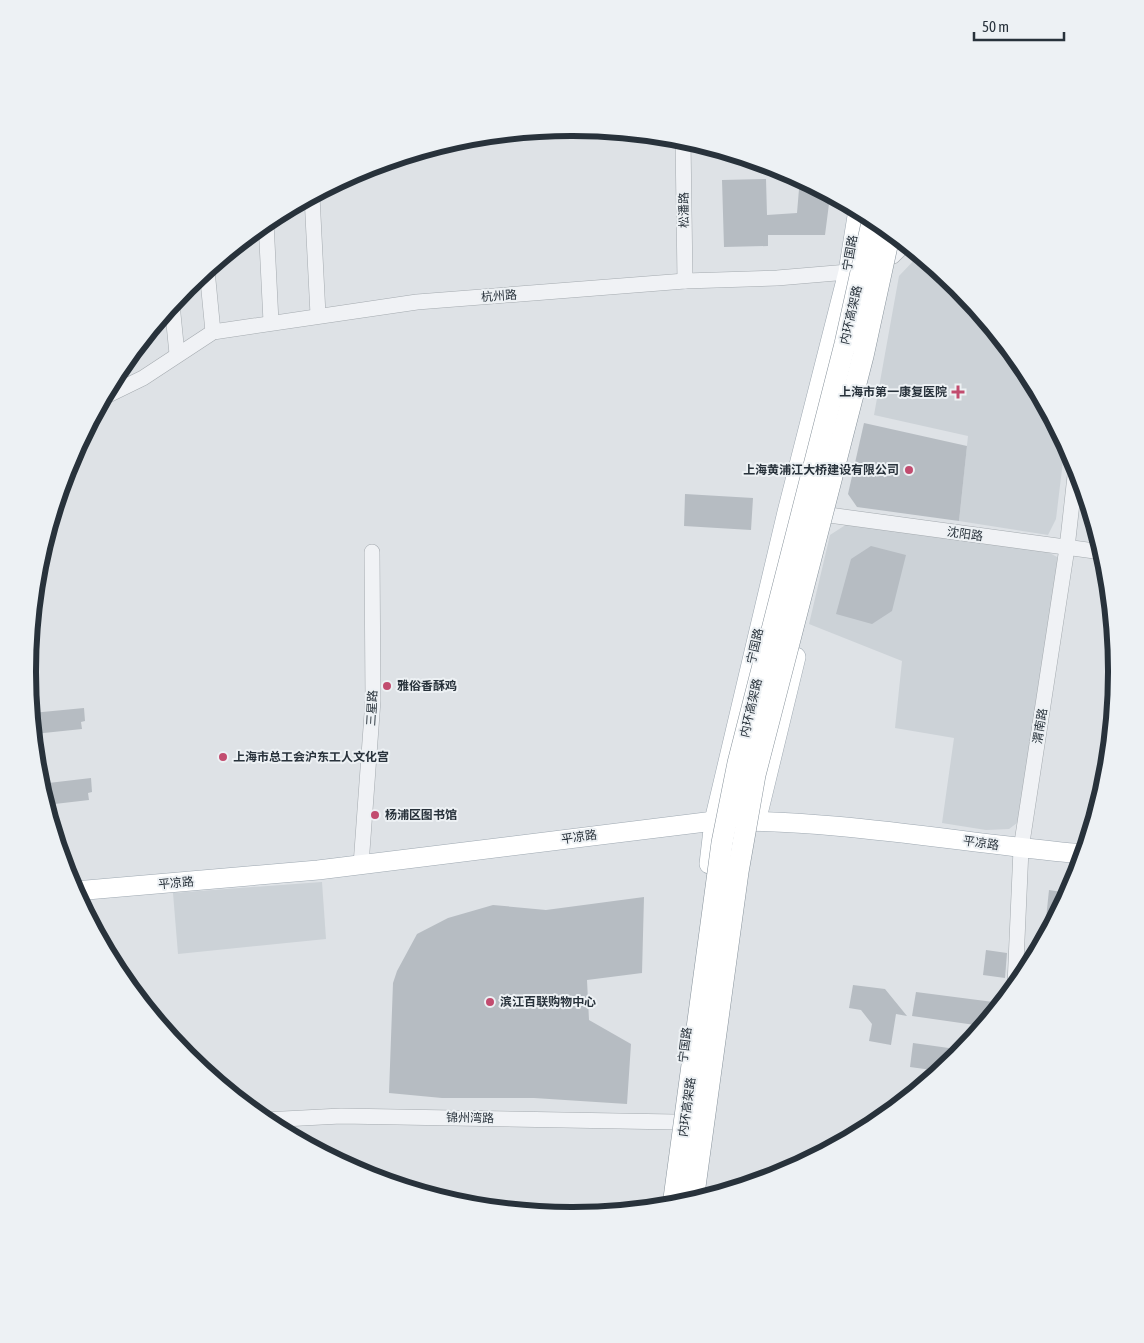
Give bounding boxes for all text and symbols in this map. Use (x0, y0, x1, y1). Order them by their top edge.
scale bar (974, 10, 1064, 42)
text: 50 m (982, 18, 1009, 35)
street label: 松潘路 (677, 192, 691, 228)
street label: 宁国路 (840, 234, 860, 272)
street label: 内环高架路 (837, 284, 865, 346)
street label: 杭州路 (481, 288, 517, 304)
place label: 上海市第一康复医院 (839, 385, 947, 399)
marker: 上海市第一康复医院 (951, 385, 965, 399)
place label: 上海黄浦江大桥建设有限公司 (743, 463, 899, 477)
marker: 上海黄浦江大桥建设有限公司 (903, 464, 915, 476)
street label: 沈阳路 (946, 525, 984, 543)
street label: 宁国路 (744, 627, 766, 665)
street label: 内环高架路 (737, 677, 765, 739)
place label: 雅俗香酥鸡 (397, 679, 457, 693)
marker: 雅俗香酥鸡 (381, 680, 393, 692)
street label: 三星路 (364, 690, 380, 726)
street label: 渭南路 (1030, 707, 1050, 745)
place label: 上海市总工会沪东工人文化宫 (233, 750, 389, 764)
marker: 上海市总工会沪东工人文化宫 (217, 751, 229, 763)
place label: 杨浦区图书馆 (385, 808, 457, 822)
marker: 杨浦区图书馆 (369, 809, 381, 821)
street label: 平凉路 (560, 828, 598, 846)
street label: 平凉路 (962, 834, 1000, 852)
street label: 平凉路 (157, 874, 195, 892)
place label: 滨江百联购物中心 (500, 995, 596, 1009)
marker: 滨江百联购物中心 (484, 996, 496, 1008)
street label: 宁国路 (676, 1026, 694, 1064)
street label: 内环高架路 (676, 1076, 698, 1138)
street label: 锦州湾路 (446, 1111, 494, 1125)

